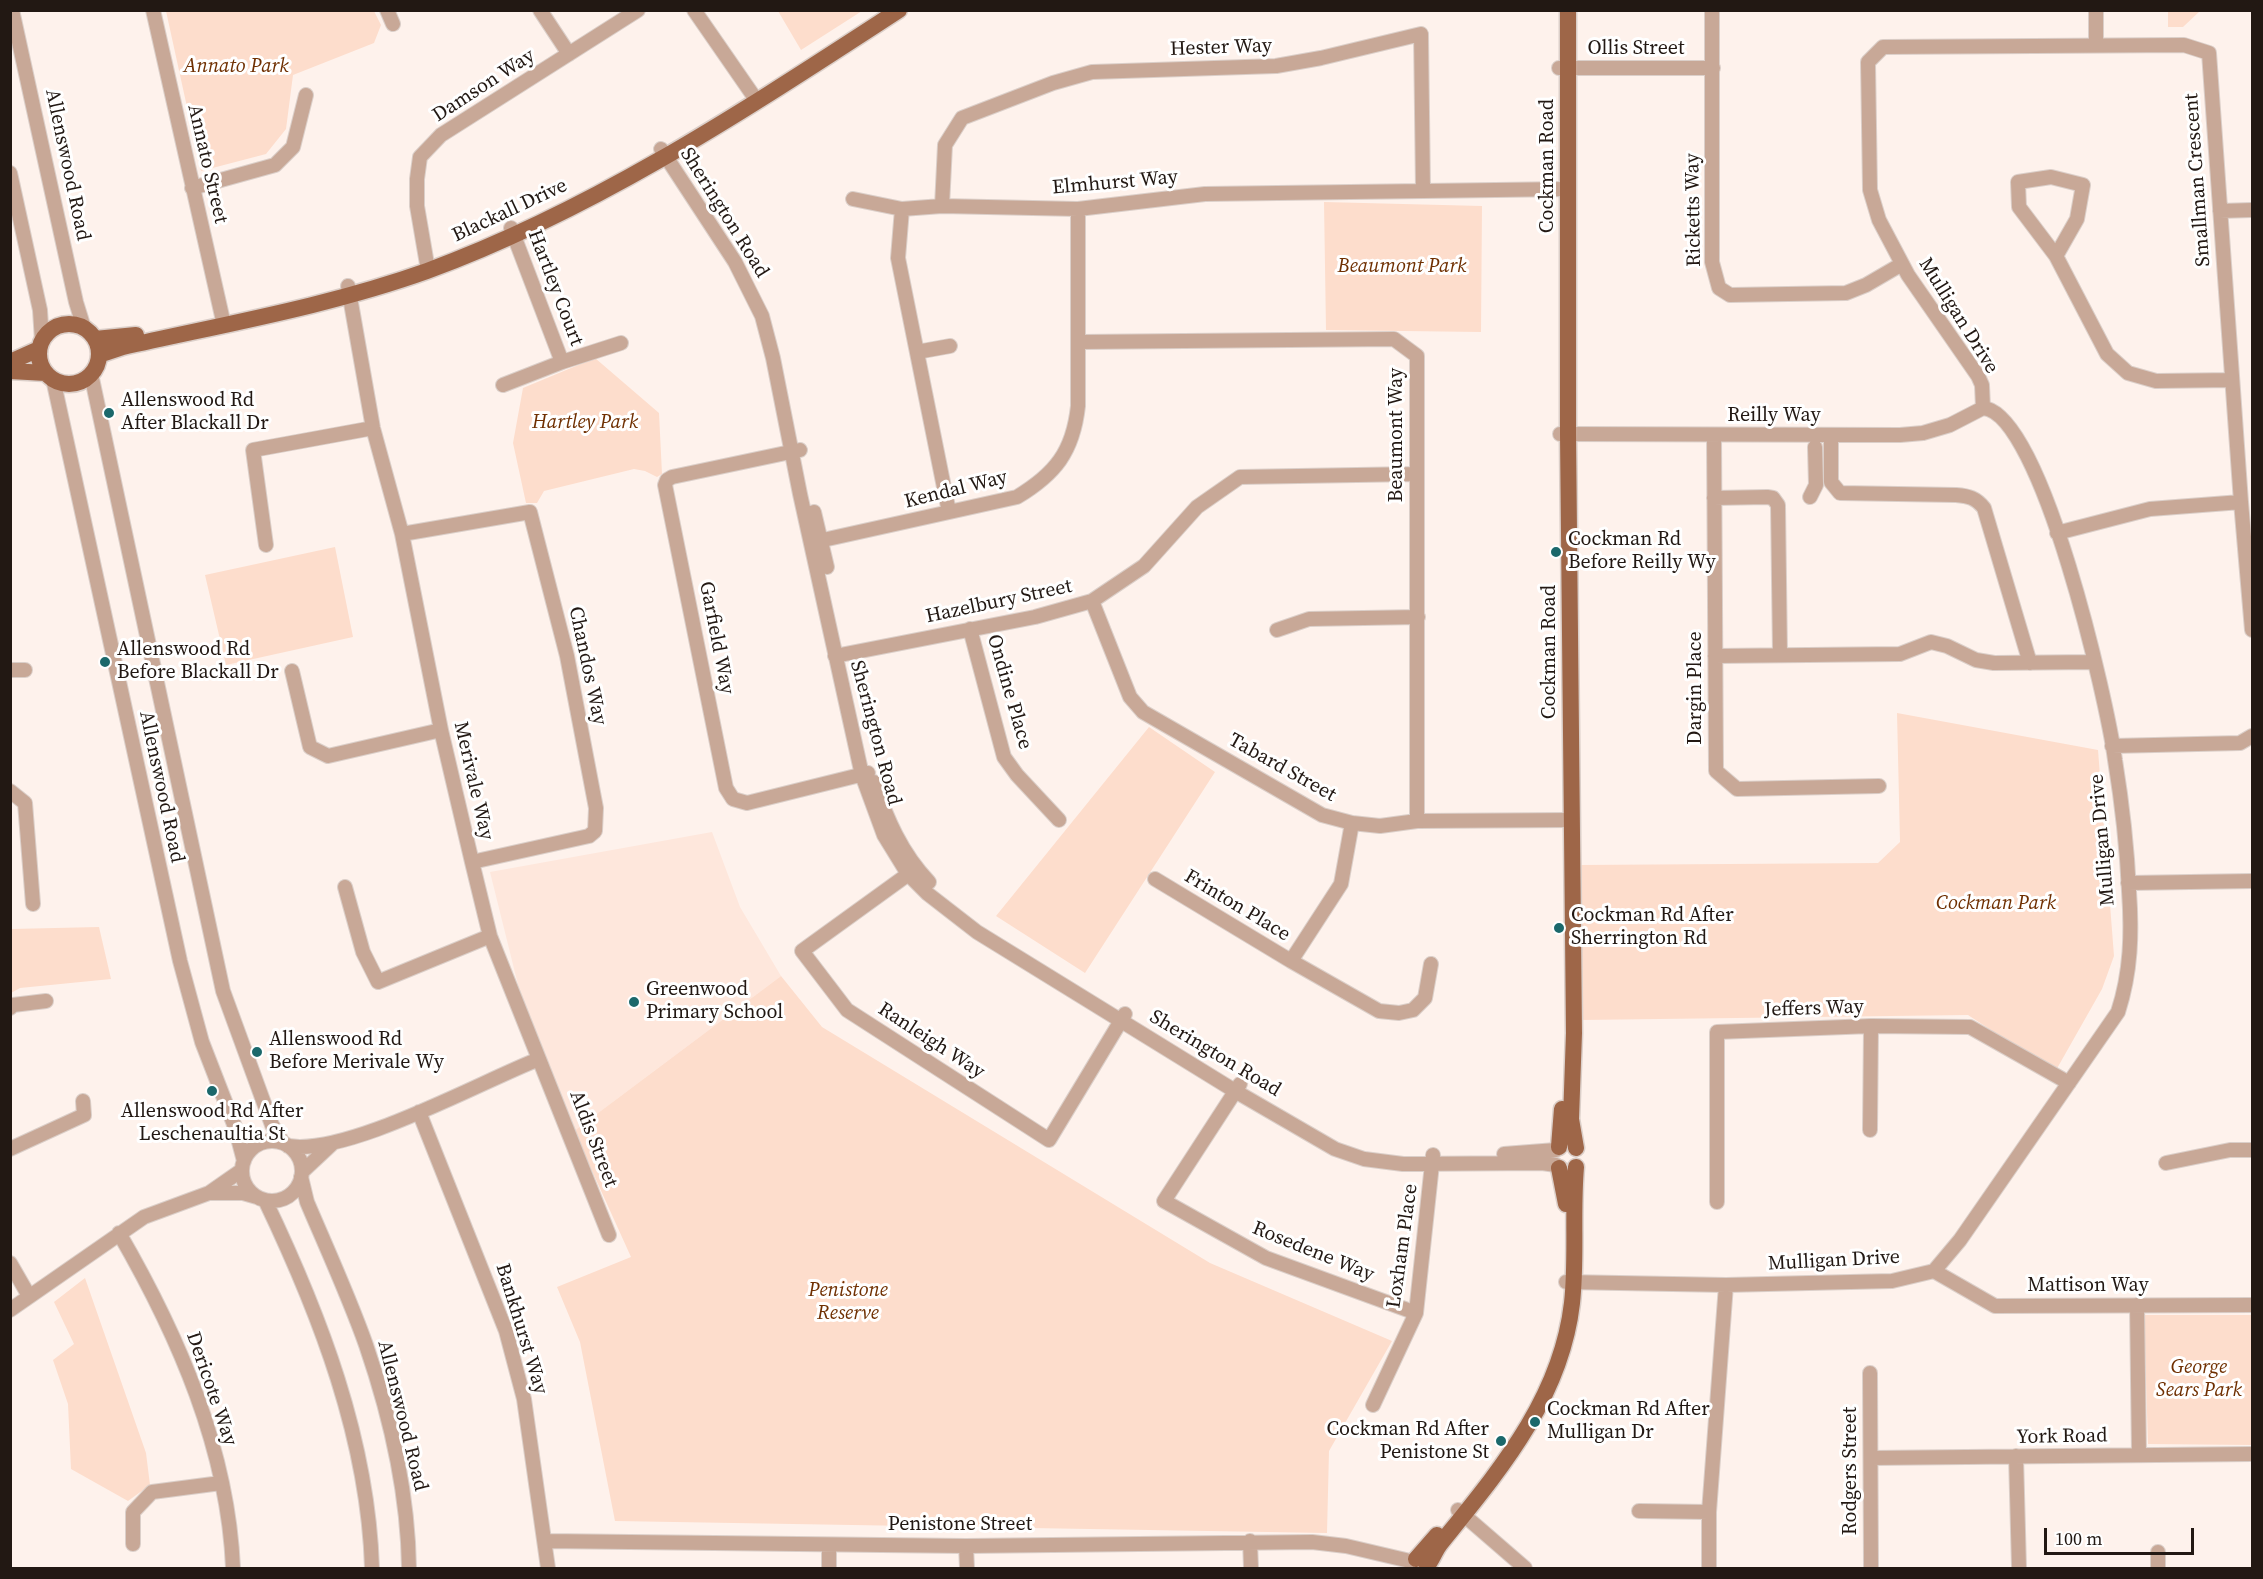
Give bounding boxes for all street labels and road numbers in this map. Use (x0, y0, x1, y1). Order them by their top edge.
street label: Hester Way (1170, 34, 1272, 62)
street label: Ollis Street (1587, 37, 1685, 61)
street label: Damson Way (428, 44, 540, 128)
street label: Allenswood Road (39, 87, 95, 243)
street label: Smallman Crescent (2180, 93, 2216, 267)
street label: Cockman Road (1536, 99, 1560, 233)
street label: Annato Street (182, 102, 232, 226)
street label: Sherington Road (674, 144, 774, 282)
street label: Ricketts Way (1681, 153, 1707, 267)
street label: Elmhurst Way (1051, 166, 1179, 200)
street label: Blackall Drive (449, 174, 571, 248)
street label: Hartley Court (522, 227, 588, 349)
street label: Mulligan Drive (1913, 254, 2003, 378)
street label: Beaumont Way (1385, 368, 1409, 502)
street label: Reilly Way (1727, 404, 1821, 428)
street label: Kendal Way (902, 466, 1010, 514)
street label: Hazelbury Street (924, 575, 1074, 629)
street label: Garfield Way (693, 580, 739, 696)
street label: Cockman Road (1538, 585, 1562, 719)
street label: Chandos Way (563, 605, 611, 727)
street label: Dargin Place (1684, 631, 1708, 745)
street label: Ondine Place (981, 632, 1037, 752)
street label: Sherington Road (844, 658, 906, 808)
street label: Allenswood Road (133, 709, 189, 865)
street label: Merivale Way (448, 719, 498, 843)
street label: Tabard Street (1224, 729, 1340, 807)
street label: Mulligan Drive (2085, 773, 2121, 907)
street label: Frinton Place (1180, 865, 1294, 947)
street label: Jeffers Way (1764, 995, 1864, 1023)
street label: Ranleigh Way (873, 998, 989, 1084)
street label: Sherington Road (1145, 1005, 1285, 1103)
street label: Aldis Street (564, 1087, 622, 1191)
street label: Loxham Place (1382, 1182, 1424, 1310)
street label: Rosedene Way (1249, 1217, 1377, 1287)
street label: Mulligan Drive (1767, 1246, 1901, 1276)
street label: Bankhurst Way (490, 1261, 552, 1397)
street label: Mattison Way (2027, 1274, 2149, 1298)
street label: Dericote Way (180, 1329, 242, 1449)
street label: Allenswood Road (372, 1338, 432, 1494)
street label: Rodgers Street (1839, 1407, 1863, 1535)
street label: York Road (2016, 1424, 2108, 1450)
street label: Penistone Street (888, 1513, 1032, 1537)

